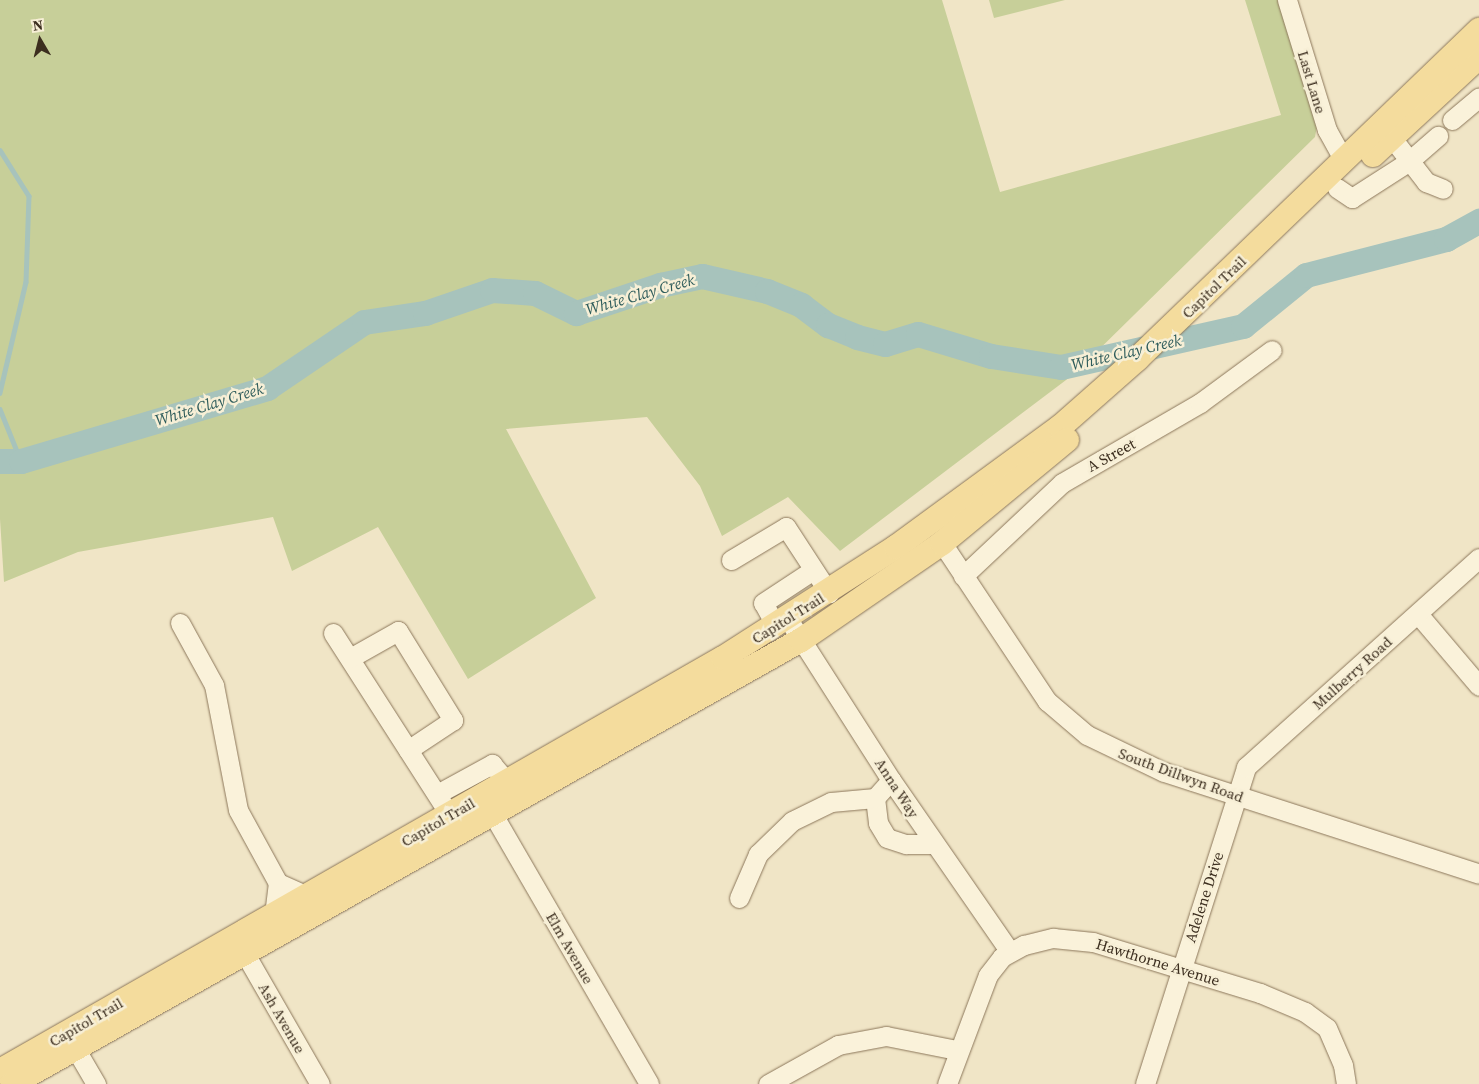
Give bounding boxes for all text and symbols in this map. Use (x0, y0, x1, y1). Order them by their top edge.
north arrow (15, 15, 65, 65)
text: N (31, 15, 44, 36)
street label: Last Lane (1294, 48, 1330, 116)
street label: Capitol Trail (1178, 252, 1250, 322)
water label: White Clay Creek (583, 269, 697, 319)
water label: White Clay Creek (1069, 330, 1183, 374)
water label: White Clay Creek (152, 378, 266, 430)
street label: A Street (1084, 434, 1138, 476)
street label: Capitol Trail (748, 589, 828, 647)
street label: Mulberry Road (1309, 633, 1395, 713)
street label: South Dillwyn Road (1116, 744, 1246, 806)
street label: Anna Way (871, 755, 923, 821)
street label: Capitol Trail (398, 794, 478, 850)
street label: Adelene Drive (1181, 849, 1227, 945)
street label: Elm Avenue (542, 909, 598, 987)
street label: Hawthorne Avenue (1094, 935, 1222, 989)
street label: Ash Avenue (255, 980, 309, 1056)
street label: Capitol Trail (46, 994, 126, 1050)

